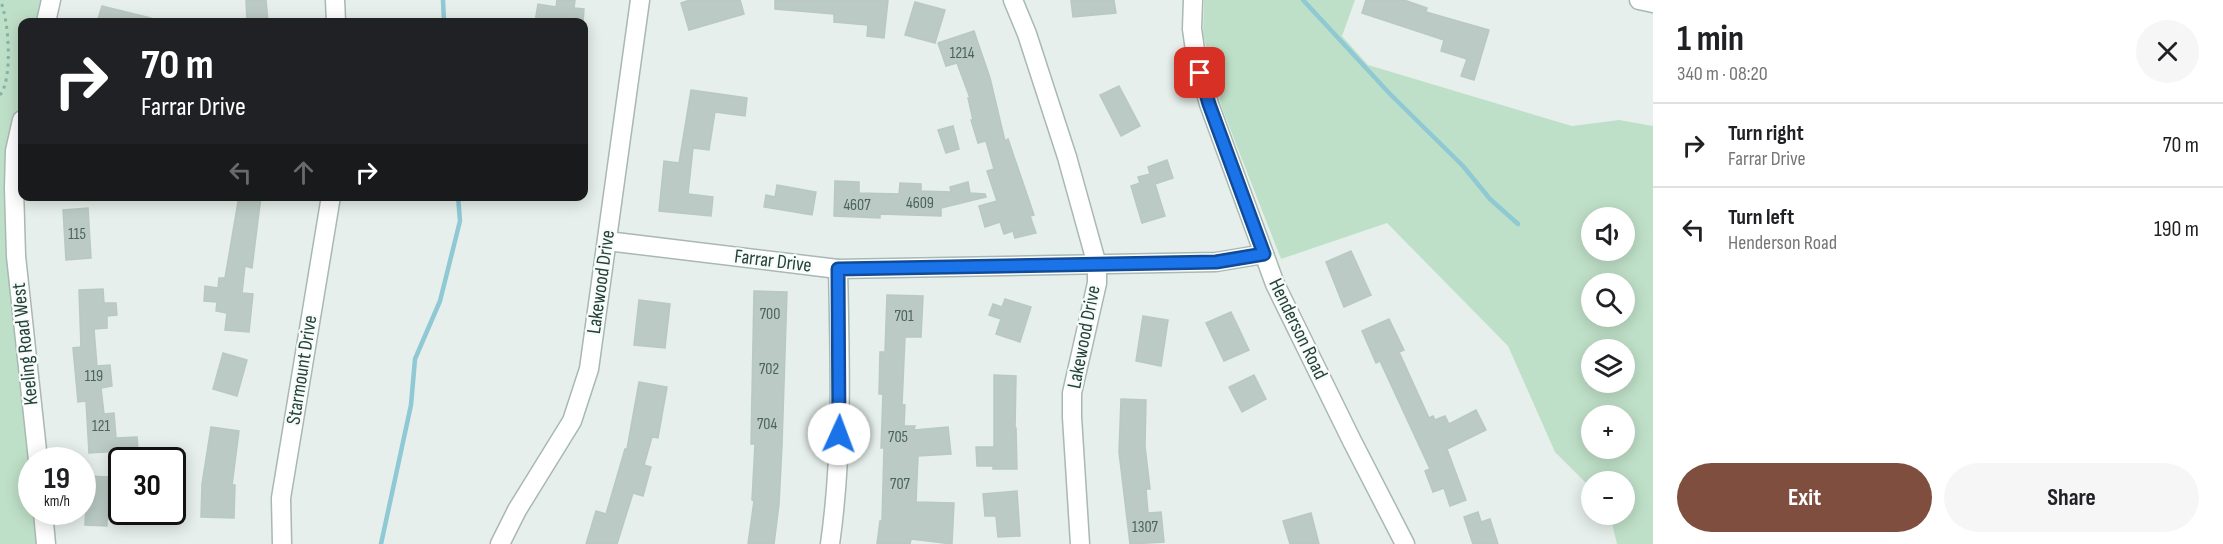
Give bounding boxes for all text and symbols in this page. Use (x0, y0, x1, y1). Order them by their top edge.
text: 1 min (1677, 18, 1744, 61)
button: close (2136, 20, 2199, 83)
text: 70 m (141, 40, 214, 91)
icon: right (42, 42, 120, 120)
house number: 1214 (950, 44, 975, 63)
pin (1174, 47, 1225, 98)
icon: arrive (1183, 56, 1216, 89)
text: 340 m · 08:20 (1677, 62, 1768, 86)
text: Farrar Drive (141, 91, 246, 123)
text: Turn right (1728, 120, 1804, 147)
icon: right (1677, 129, 1710, 162)
text: 70 m (2163, 132, 2199, 159)
text: Farrar Drive (1728, 147, 1806, 171)
icon: left (224, 156, 257, 189)
icon: ahead (287, 156, 320, 189)
icon: right (350, 156, 383, 189)
house number: 4609 (906, 194, 934, 213)
house number: 4607 (843, 196, 871, 215)
text: Turn left (1728, 204, 1794, 231)
map controls (1581, 207, 1635, 525)
button: sound (1581, 207, 1635, 261)
icon: left (1677, 213, 1710, 246)
text: 190 m (2154, 216, 2199, 243)
house number: 115 (68, 225, 86, 244)
street label: Lakewood Drive (582, 229, 620, 335)
text: Henderson Road (1728, 231, 1837, 255)
street label: Farrar Drive (733, 244, 813, 278)
button: search (1581, 273, 1635, 327)
street label: Henderson Road (1263, 275, 1333, 383)
street label: Keeling Road West (7, 282, 43, 406)
street label: Lakewood Drive (1062, 283, 1106, 391)
house number: 700 (760, 305, 780, 324)
house number: 701 (894, 307, 914, 326)
street label: Starmount Drive (282, 314, 322, 426)
button: layers (1581, 339, 1635, 393)
house number: 702 (759, 360, 779, 379)
house number: 119 (85, 367, 103, 386)
position arrow (807, 402, 871, 466)
button: + (1581, 405, 1635, 459)
house number: 704 (757, 415, 777, 434)
house number: 121 (92, 417, 110, 436)
house number: 705 (888, 428, 908, 447)
speed limit sign: 30 (108, 447, 186, 525)
text: 19 (44, 461, 70, 497)
button: Exit (1677, 463, 1932, 532)
button: Share (1944, 463, 2199, 532)
button: − (1581, 471, 1635, 525)
house number: 707 (890, 475, 911, 494)
text: km/h (44, 492, 70, 511)
house number: 1307 (1132, 518, 1159, 537)

